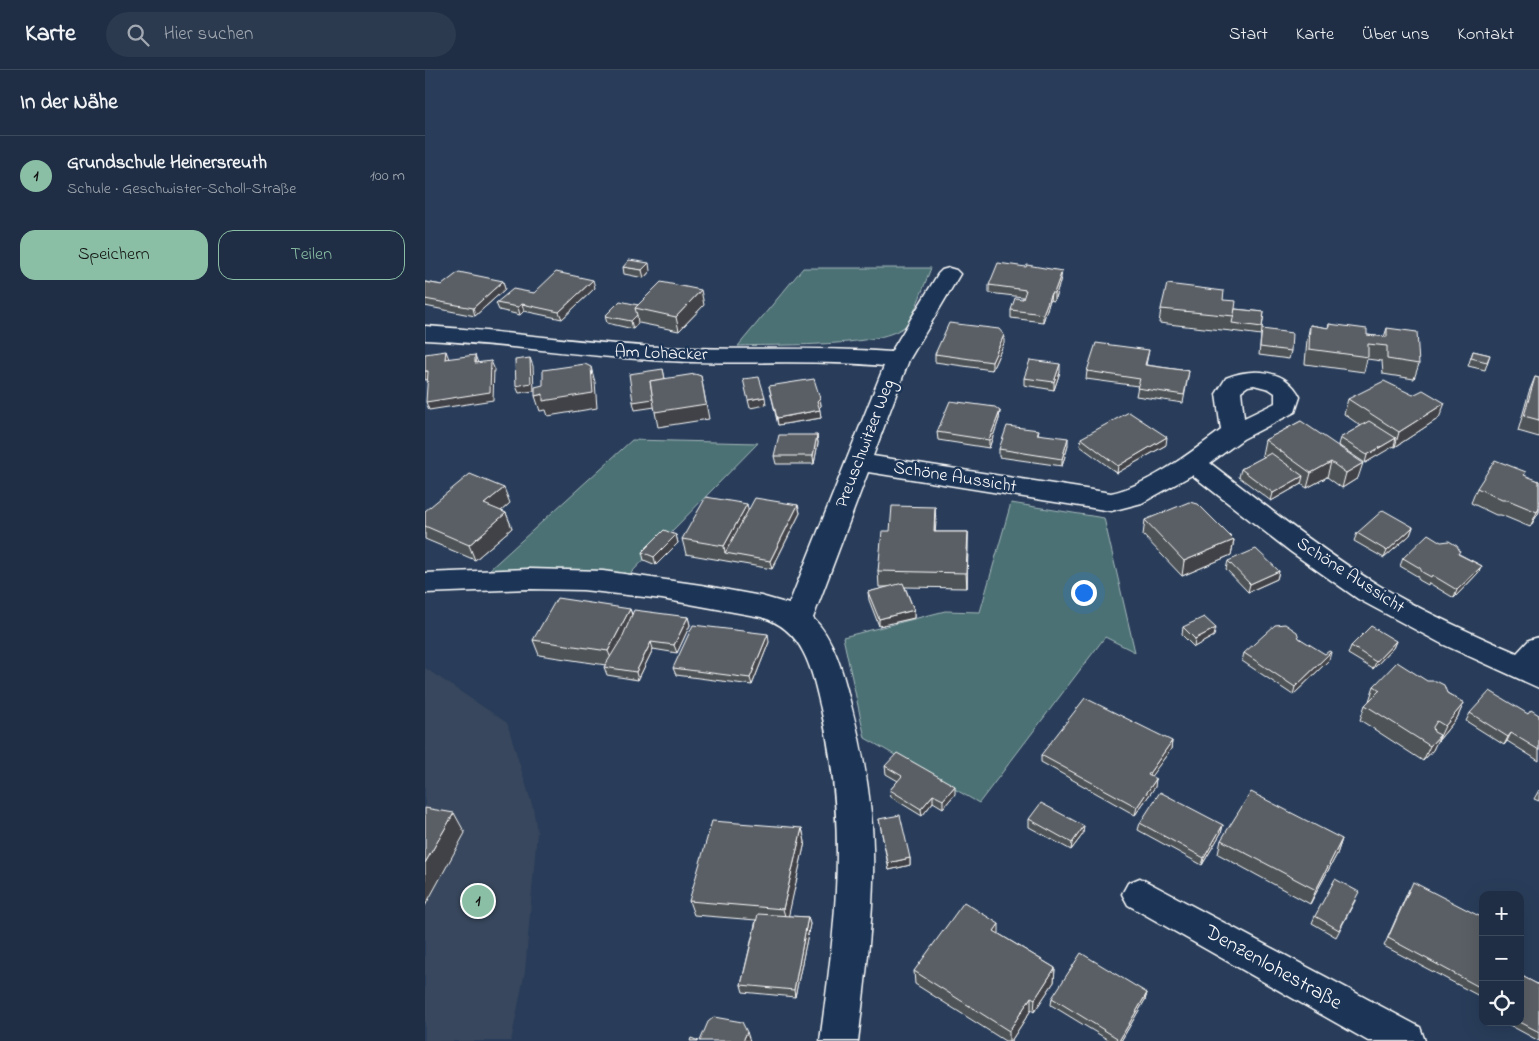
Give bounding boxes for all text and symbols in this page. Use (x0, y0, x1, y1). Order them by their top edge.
search box (106, 12, 456, 57)
text: Karte (25, 17, 76, 52)
icon: search (124, 21, 152, 49)
text: Hier suchen (164, 21, 253, 48)
text: Start (1229, 22, 1268, 48)
text: Karte (1296, 22, 1334, 48)
text: Über uns (1362, 22, 1429, 48)
text: Kontakt (1457, 22, 1514, 48)
text: In der Nähe (20, 88, 118, 118)
text: Grundschule Heinersreuth (67, 150, 267, 177)
text: 1 (33, 164, 39, 188)
text: 100 m (370, 164, 405, 188)
text: Schule · Geschwister-Scholl-Straße (67, 177, 296, 201)
button: Speichern (20, 230, 208, 280)
button: Teilen (218, 230, 405, 280)
street label: Am Lohacker (614, 339, 708, 369)
street label: Preuschwitzer Weg (830, 376, 903, 512)
street label: Schöne Aussicht (892, 455, 1018, 501)
street label: Schöne Aussicht (1291, 531, 1409, 621)
your location (1071, 580, 1097, 606)
pin: 1 (462, 882, 494, 920)
map controls (1479, 891, 1524, 1026)
button: + (1479, 891, 1524, 936)
street label: Denzenlohestraße (1198, 917, 1348, 1018)
button: − (1479, 936, 1524, 981)
button: locate (1479, 981, 1524, 1026)

